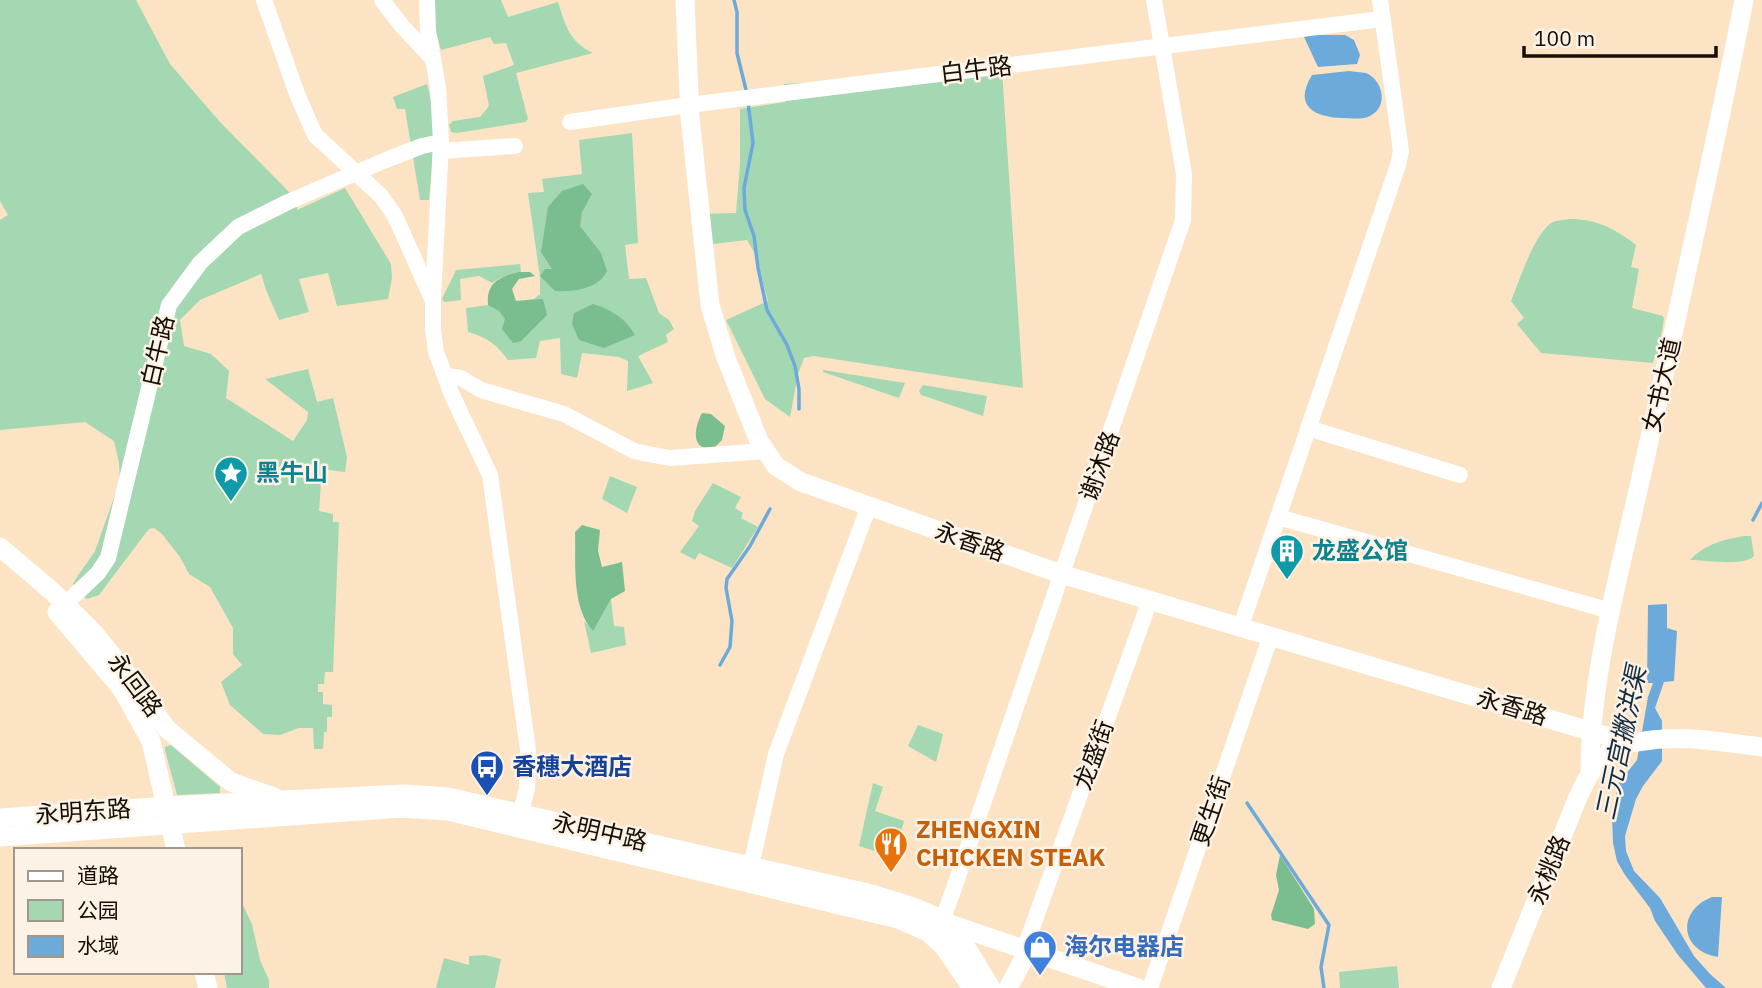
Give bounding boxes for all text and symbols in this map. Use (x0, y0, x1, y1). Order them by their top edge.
scale bar (1524, 14, 1716, 58)
text: 100 m (1534, 24, 1595, 52)
street label: 白牛路 (938, 49, 1014, 89)
street label: 白牛路 (133, 312, 181, 389)
street label: 女书大道 (1635, 334, 1687, 435)
street label: 谢沐路 (1072, 426, 1126, 505)
place icon: 黑牛山 (212, 454, 250, 503)
place label: 黑牛山 (256, 456, 328, 488)
street label: 永香路 (931, 514, 1010, 568)
building icon: 龙盛公馆 (1268, 532, 1306, 581)
place label: 龙盛公馆 (1312, 534, 1408, 566)
street label: 永回路 (101, 646, 170, 723)
water label: 三元宫撇洪渠 (1587, 659, 1654, 823)
street label: 永香路 (1473, 680, 1551, 732)
street label: 龙盛街 (1066, 715, 1120, 794)
bus stop icon: 香穗大酒店 (468, 748, 506, 797)
place label: 香穗大酒店 (512, 750, 632, 782)
street label: 更生街 (1183, 771, 1237, 850)
street label: 永明东路 (34, 792, 132, 830)
street label: 永明中路 (550, 805, 651, 857)
place label: ZHENGXIN CHICKEN STEAK (916, 813, 1106, 873)
restaurant icon: ZHENGXIN CHICKEN STEAK (872, 825, 910, 874)
street label: 永桃路 (1520, 830, 1576, 909)
legend (14, 848, 242, 974)
text: 道路 (77, 861, 119, 889)
text: 公园 (77, 896, 119, 924)
shop icon: 海尔电器店 (1021, 928, 1059, 977)
place label: 海尔电器店 (1064, 930, 1184, 962)
text: 水域 (77, 931, 119, 959)

